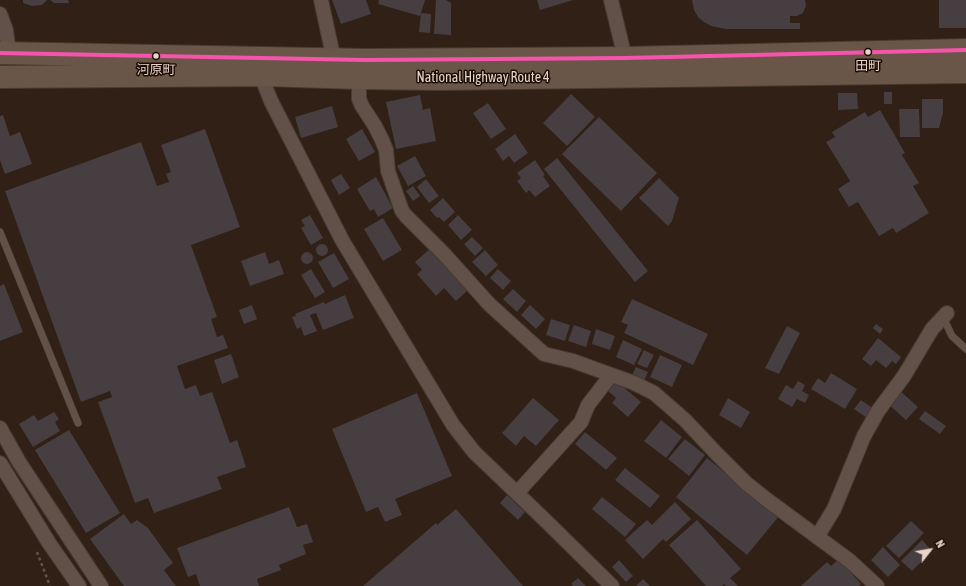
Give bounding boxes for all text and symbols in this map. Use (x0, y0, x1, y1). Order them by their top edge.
marker: 田町 (863, 47, 873, 57)
marker: 河原町 (151, 51, 161, 61)
place label: 田町 (855, 58, 881, 74)
place label: 河原町 (137, 62, 175, 78)
street label: National Highway Route 4 (416, 70, 550, 86)
north arrow (910, 530, 950, 570)
text: N (933, 538, 947, 550)

